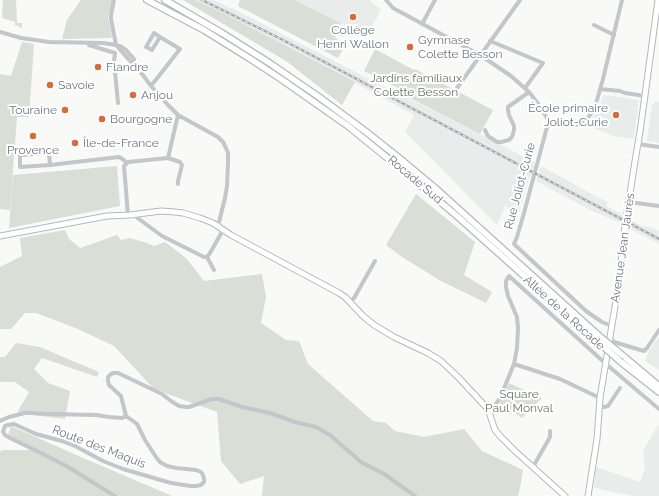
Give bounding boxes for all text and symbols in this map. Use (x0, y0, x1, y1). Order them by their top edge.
marker: Collège Henri Wallon (348, 12, 358, 22)
place label: Collège Henri Wallon (317, 23, 389, 51)
place label: Gymnase Colette Besson (418, 33, 502, 61)
marker: Gymnase Colette Besson (405, 42, 415, 52)
place label: Flandre (106, 60, 148, 74)
marker: Flandre (93, 62, 103, 72)
park label: Jardins familiaux Colette Besson (370, 71, 462, 99)
place label: Savoie (58, 78, 95, 92)
marker: Savoie (45, 80, 55, 90)
place label: Anjou (141, 88, 173, 102)
marker: Anjou (128, 90, 138, 100)
place label: École primaire Joliot-Curie (528, 101, 608, 129)
place label: Touraine (9, 103, 57, 117)
marker: Touraine (60, 105, 70, 115)
marker: École primaire Joliot-Curie (611, 110, 621, 120)
place label: Bourgogne (110, 112, 172, 126)
marker: Bourgogne (97, 114, 107, 124)
marker: Provence (28, 131, 38, 141)
place label: Île-de-France (83, 136, 159, 150)
marker: Île-de-France (70, 138, 80, 148)
street label: Rue Joliot-Curie (502, 141, 538, 231)
place label: Provence (7, 143, 59, 157)
street label: Rocade Sud (385, 153, 445, 207)
street label: Avenue Jean Jaurès (608, 192, 638, 304)
street label: Allée de la Rocade (520, 273, 608, 353)
park label: Square Paul Monval (485, 387, 553, 415)
street label: Route des Maquis (50, 422, 148, 472)

